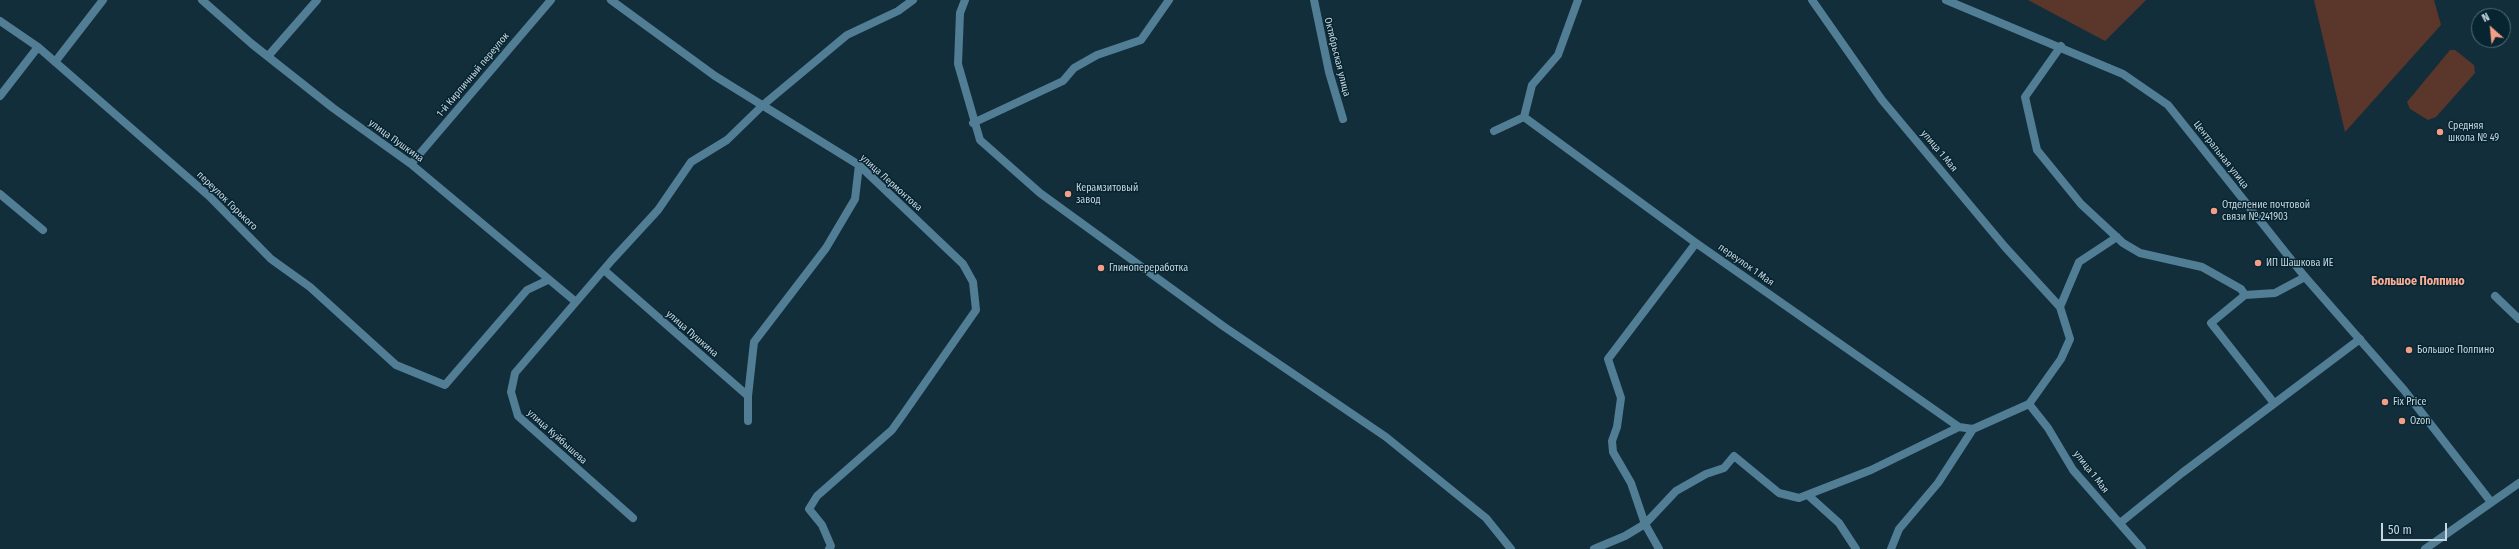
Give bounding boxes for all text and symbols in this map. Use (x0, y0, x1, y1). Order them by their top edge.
north arrow (2471, 8, 2511, 48)
text: N (2480, 10, 2492, 25)
street label: Октябрьская улица (1321, 16, 1353, 98)
street label: 1-й Кирпичный переулок (434, 30, 512, 120)
street label: улица Пушкина (366, 117, 426, 165)
street label: Центральная улица (2191, 119, 2251, 191)
place label: Средняя школа № 49 (2448, 120, 2499, 144)
marker: Средняя школа № 49 (2435, 127, 2445, 137)
street label: улица 1 Мая (1918, 128, 1960, 174)
street label: улица Лермонтова (858, 152, 924, 214)
street label: переулок Горького (194, 169, 260, 233)
place label: Керамзитовый завод (1076, 182, 1138, 206)
marker: Керамзитовый завод (1063, 189, 1073, 199)
place label: Отделение почтовой связи № 241903 (2222, 199, 2310, 222)
marker: Отделение почтовой связи № 241903 (2209, 206, 2219, 216)
street label: переулок 1 Мая (1716, 241, 1776, 289)
place label: ИП Шашкова ИЕ (2266, 257, 2334, 269)
marker: ИП Шашкова ИЕ (2253, 258, 2263, 268)
place label: Глинопереработка (1109, 262, 1188, 274)
marker: Глинопереработка (1096, 263, 1106, 273)
district label: Большое Полпино (2371, 275, 2465, 289)
street label: улица Пушкина (663, 308, 721, 360)
place label: Большое Полпино (2417, 344, 2494, 356)
marker: Большое Полпино (2404, 345, 2414, 355)
place label: Fix Price (2393, 396, 2426, 408)
marker: Fix Price (2380, 397, 2390, 407)
street label: улица Куйбышева (525, 407, 589, 467)
place label: Ozon (2410, 415, 2431, 427)
marker: Ozon (2397, 416, 2407, 426)
street label: улица 1 Мая (2071, 448, 2111, 496)
scale bar (2383, 515, 2449, 541)
text: 50 m (2388, 523, 2412, 537)

